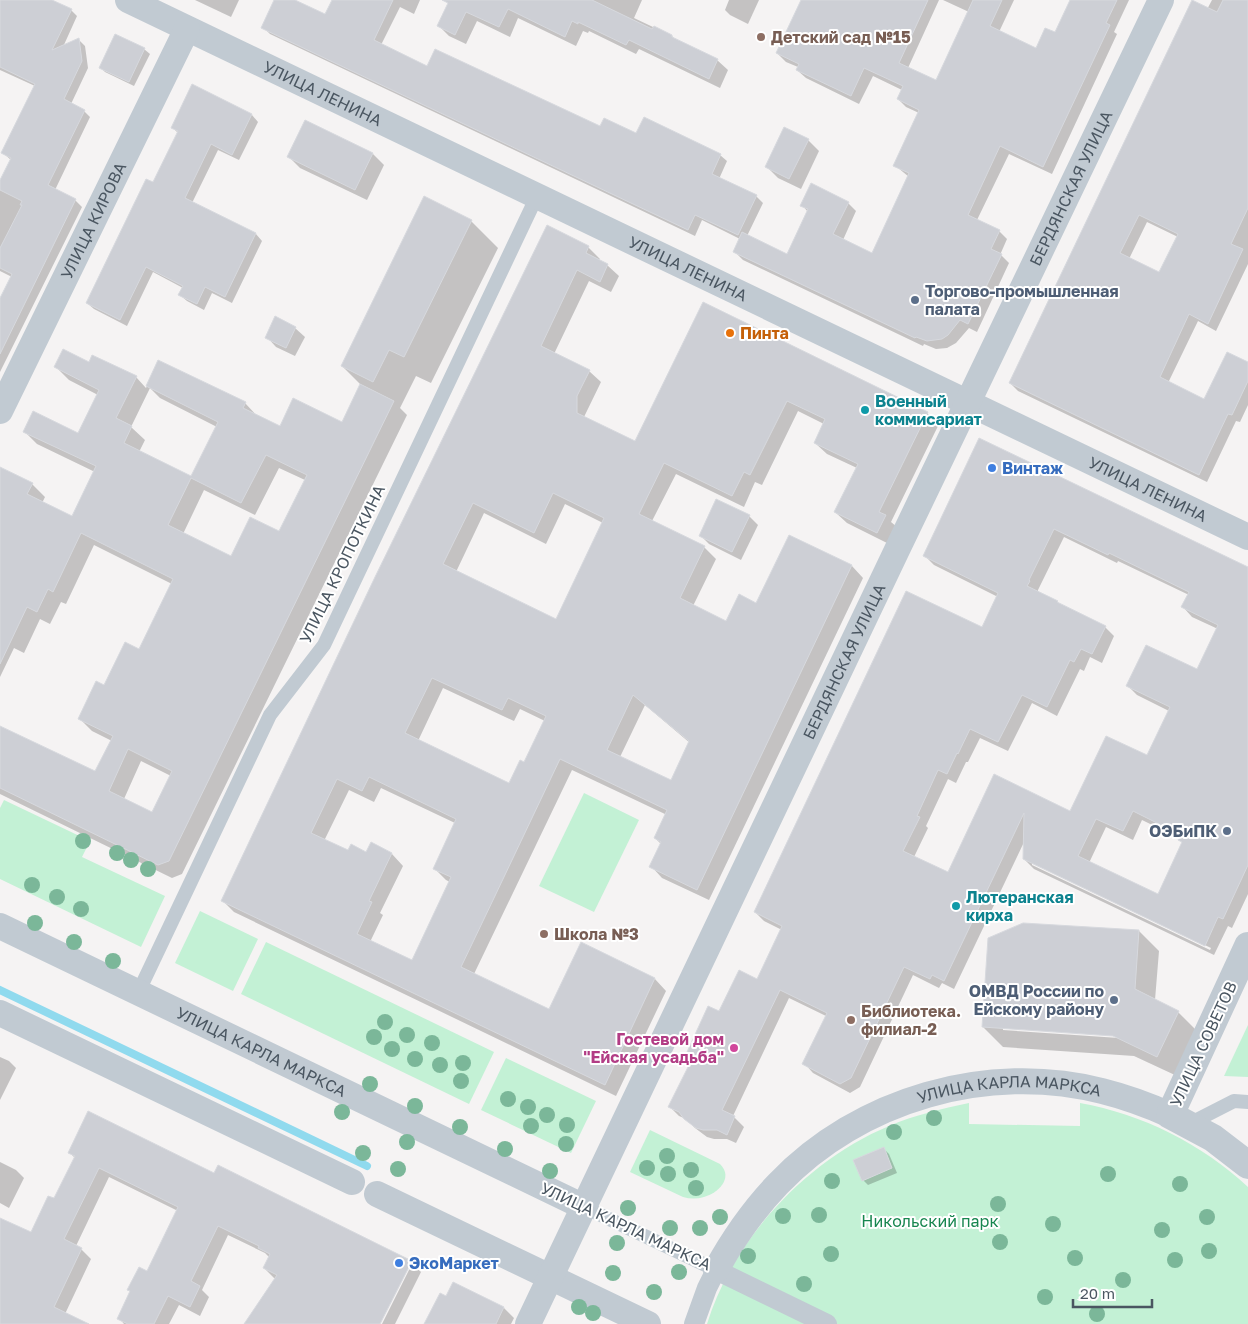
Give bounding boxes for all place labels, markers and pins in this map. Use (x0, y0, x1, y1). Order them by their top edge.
place label: Детский сад №15 (771, 27, 911, 47)
marker: Детский сад №15 (755, 31, 767, 43)
place label: Торгово-промышленная палата (925, 281, 1119, 319)
marker: Торгово-промышленная палата (909, 294, 921, 306)
place label: Пинта (740, 323, 789, 343)
marker: Пинта (724, 327, 736, 339)
place label: Военный коммисариат (875, 391, 982, 429)
marker: Военный коммисариат (859, 404, 871, 416)
place label: Винтаж (1002, 458, 1063, 478)
marker: Винтаж (986, 462, 998, 474)
place label: ОЭБиПК (1149, 821, 1217, 841)
marker: ОЭБиПК (1221, 825, 1233, 837)
place label: Лютеранская кирха (966, 887, 1074, 925)
marker: Лютеранская кирха (950, 900, 962, 912)
place label: Школа №3 (554, 924, 639, 944)
marker: Школа №3 (538, 928, 550, 940)
place label: ОМВД России по Ейскому району (969, 981, 1104, 1019)
marker: ОМВД России по Ейскому району (1108, 994, 1120, 1006)
place label: Библиотека. филиал-2 (861, 1001, 961, 1039)
marker: Библиотека. филиал-2 (845, 1014, 857, 1026)
place label: Гостевой дом "Ейская усадьба" (583, 1029, 724, 1067)
marker: Гостевой дом "Ейская усадьба" (728, 1042, 740, 1054)
place label: ЭкоМаркет (409, 1253, 499, 1273)
marker: ЭкоМаркет (393, 1257, 405, 1269)

